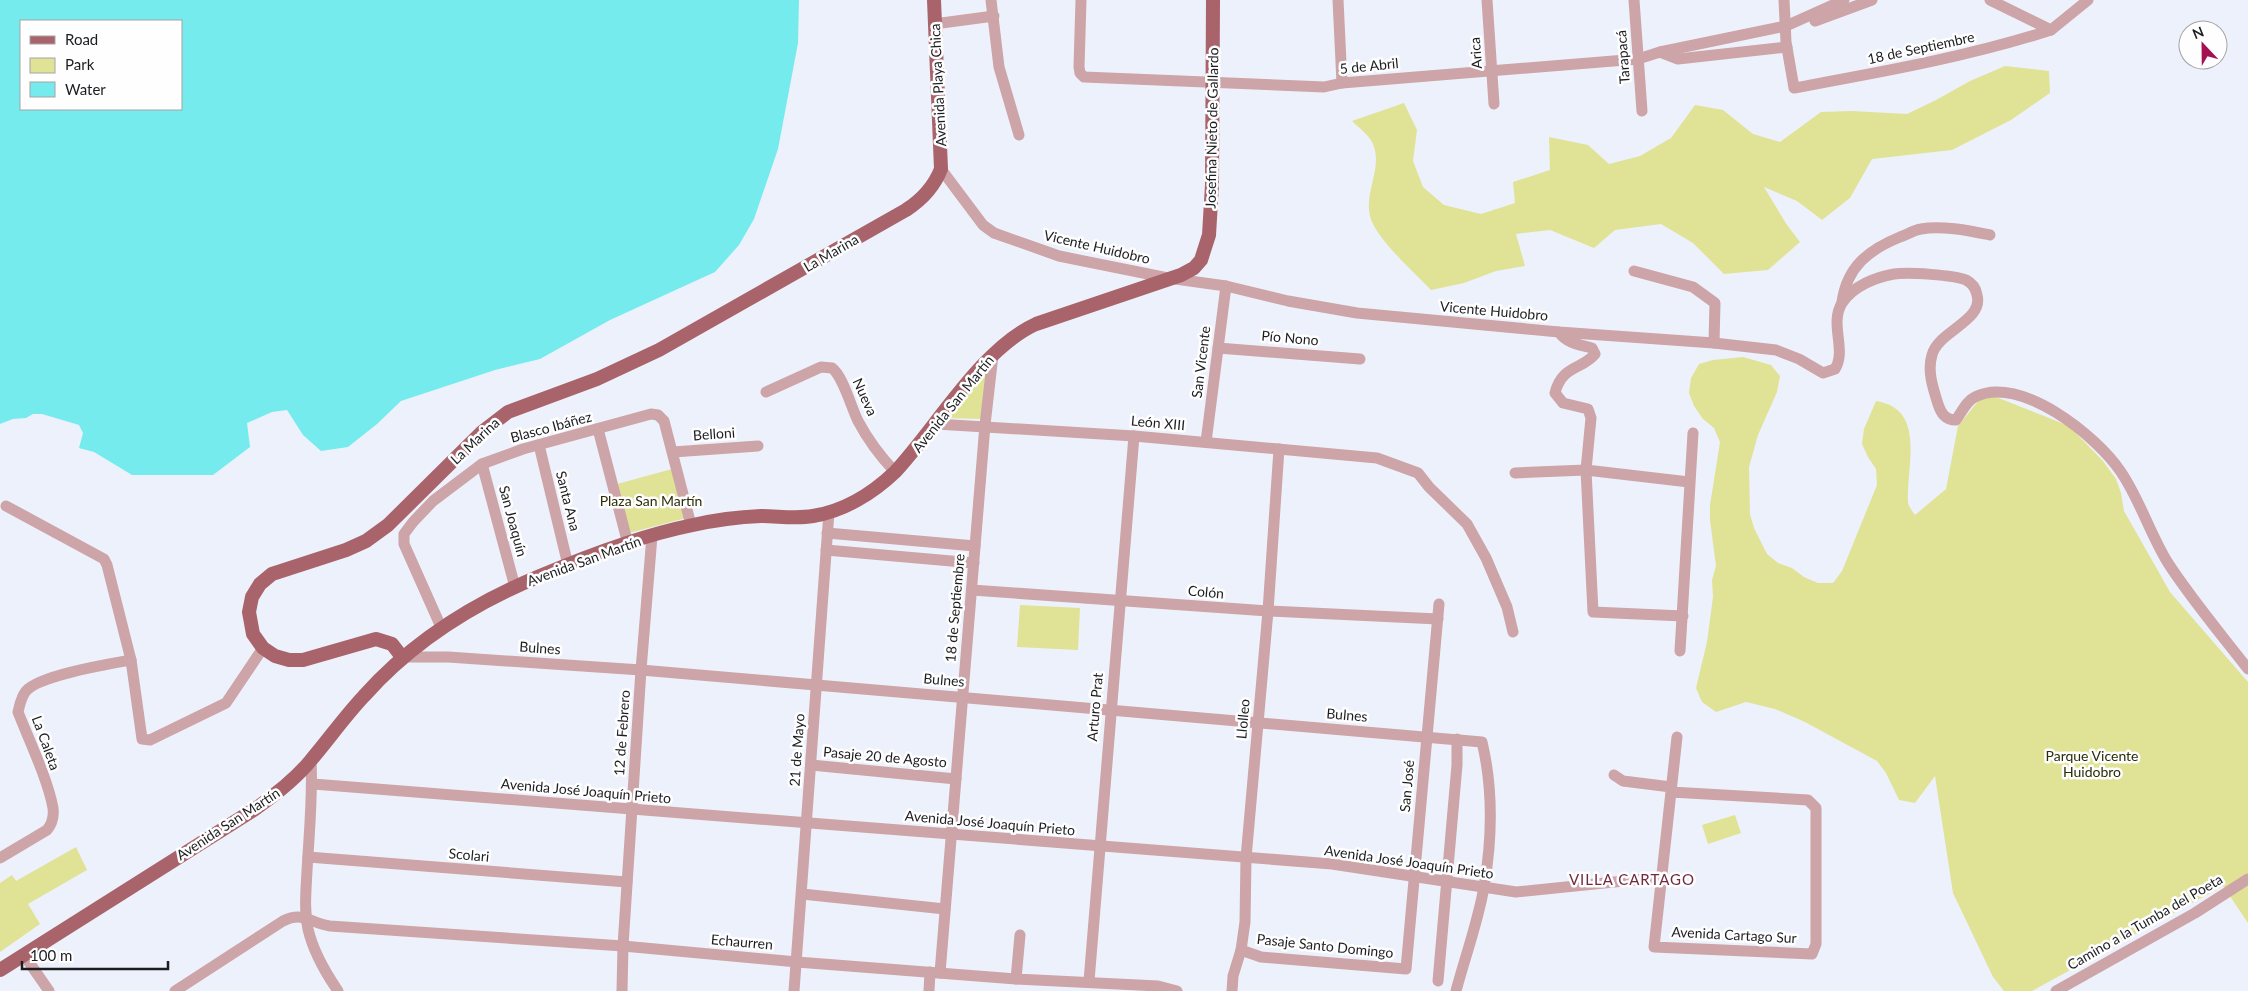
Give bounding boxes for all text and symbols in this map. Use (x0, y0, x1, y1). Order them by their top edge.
legend (20, 20, 182, 110)
north arrow (2178, 20, 2228, 70)
street label: Avenida Playa Chica (926, 23, 949, 147)
text: N (2190, 23, 2206, 42)
street label: 18 de Septiembre (1866, 28, 1976, 67)
street label: Tarapacá (1612, 29, 1633, 85)
text: Road (65, 30, 98, 48)
street label: Arica (1466, 37, 1485, 69)
street label: Josefina Nieto de Gallardo (1202, 47, 1221, 209)
street label: 5 de Abril (1339, 54, 1399, 77)
text: Park (65, 55, 95, 73)
text: Water (65, 80, 106, 98)
street label: Vicente Huidobro (1042, 226, 1152, 267)
street label: La Marina (800, 230, 861, 275)
street label: Vicente Huidobro (1439, 297, 1549, 324)
street label: San Vicente (1188, 325, 1213, 399)
street label: Pío Nono (1261, 327, 1319, 348)
street label: Avenida San Martín (908, 352, 997, 456)
street label: Nueva (850, 375, 881, 418)
street label: Blasco Ibáñez (508, 408, 593, 446)
street label: León XIII (1130, 412, 1186, 433)
street label: La Marina (447, 414, 503, 468)
street label: Belloni (692, 424, 736, 443)
street label: Santa Ana (553, 469, 584, 533)
street label: San Joaquín (496, 483, 531, 558)
park label: Plaza San Martín (600, 492, 702, 509)
street label: Avenida San Martín (525, 532, 643, 589)
street label: 18 de Septiembre (941, 553, 968, 663)
street label: Colón (1187, 581, 1225, 602)
street label: Bulnes (519, 638, 561, 657)
street label: Bulnes (923, 669, 965, 690)
street label: Arturo Prat (1083, 672, 1106, 742)
street label: 12 de Febrero (610, 689, 633, 777)
street label: Llolleo (1232, 698, 1253, 740)
street label: Bulnes (1326, 704, 1368, 725)
street label: La Caleta (29, 713, 64, 772)
street label: 21 de Mayo (785, 713, 808, 787)
street label: Pasaje 20 de Agosto (822, 743, 948, 770)
park label: Parque Vicente Huidobro (2046, 747, 2138, 780)
street label: San José (1396, 759, 1417, 813)
street label: Avenida José Joaquín Prieto (500, 775, 672, 806)
street label: Avenida San Martín (173, 784, 283, 863)
street label: Avenida José Joaquín Prieto (904, 807, 1076, 838)
street label: Avenida José Joaquín Prieto (1323, 841, 1495, 882)
street label: Scolari (448, 844, 490, 865)
district label: VILLA CARTAGO (1569, 870, 1695, 888)
street label: Camino a la Tumba del Poeta (2064, 870, 2225, 973)
street label: Avenida Cartago Sur (1671, 923, 1797, 946)
street label: Echaurren (710, 930, 774, 953)
street label: Pasaje Santo Domingo (1256, 930, 1394, 961)
scale bar (22, 938, 169, 970)
text: 100 m (30, 946, 72, 964)

